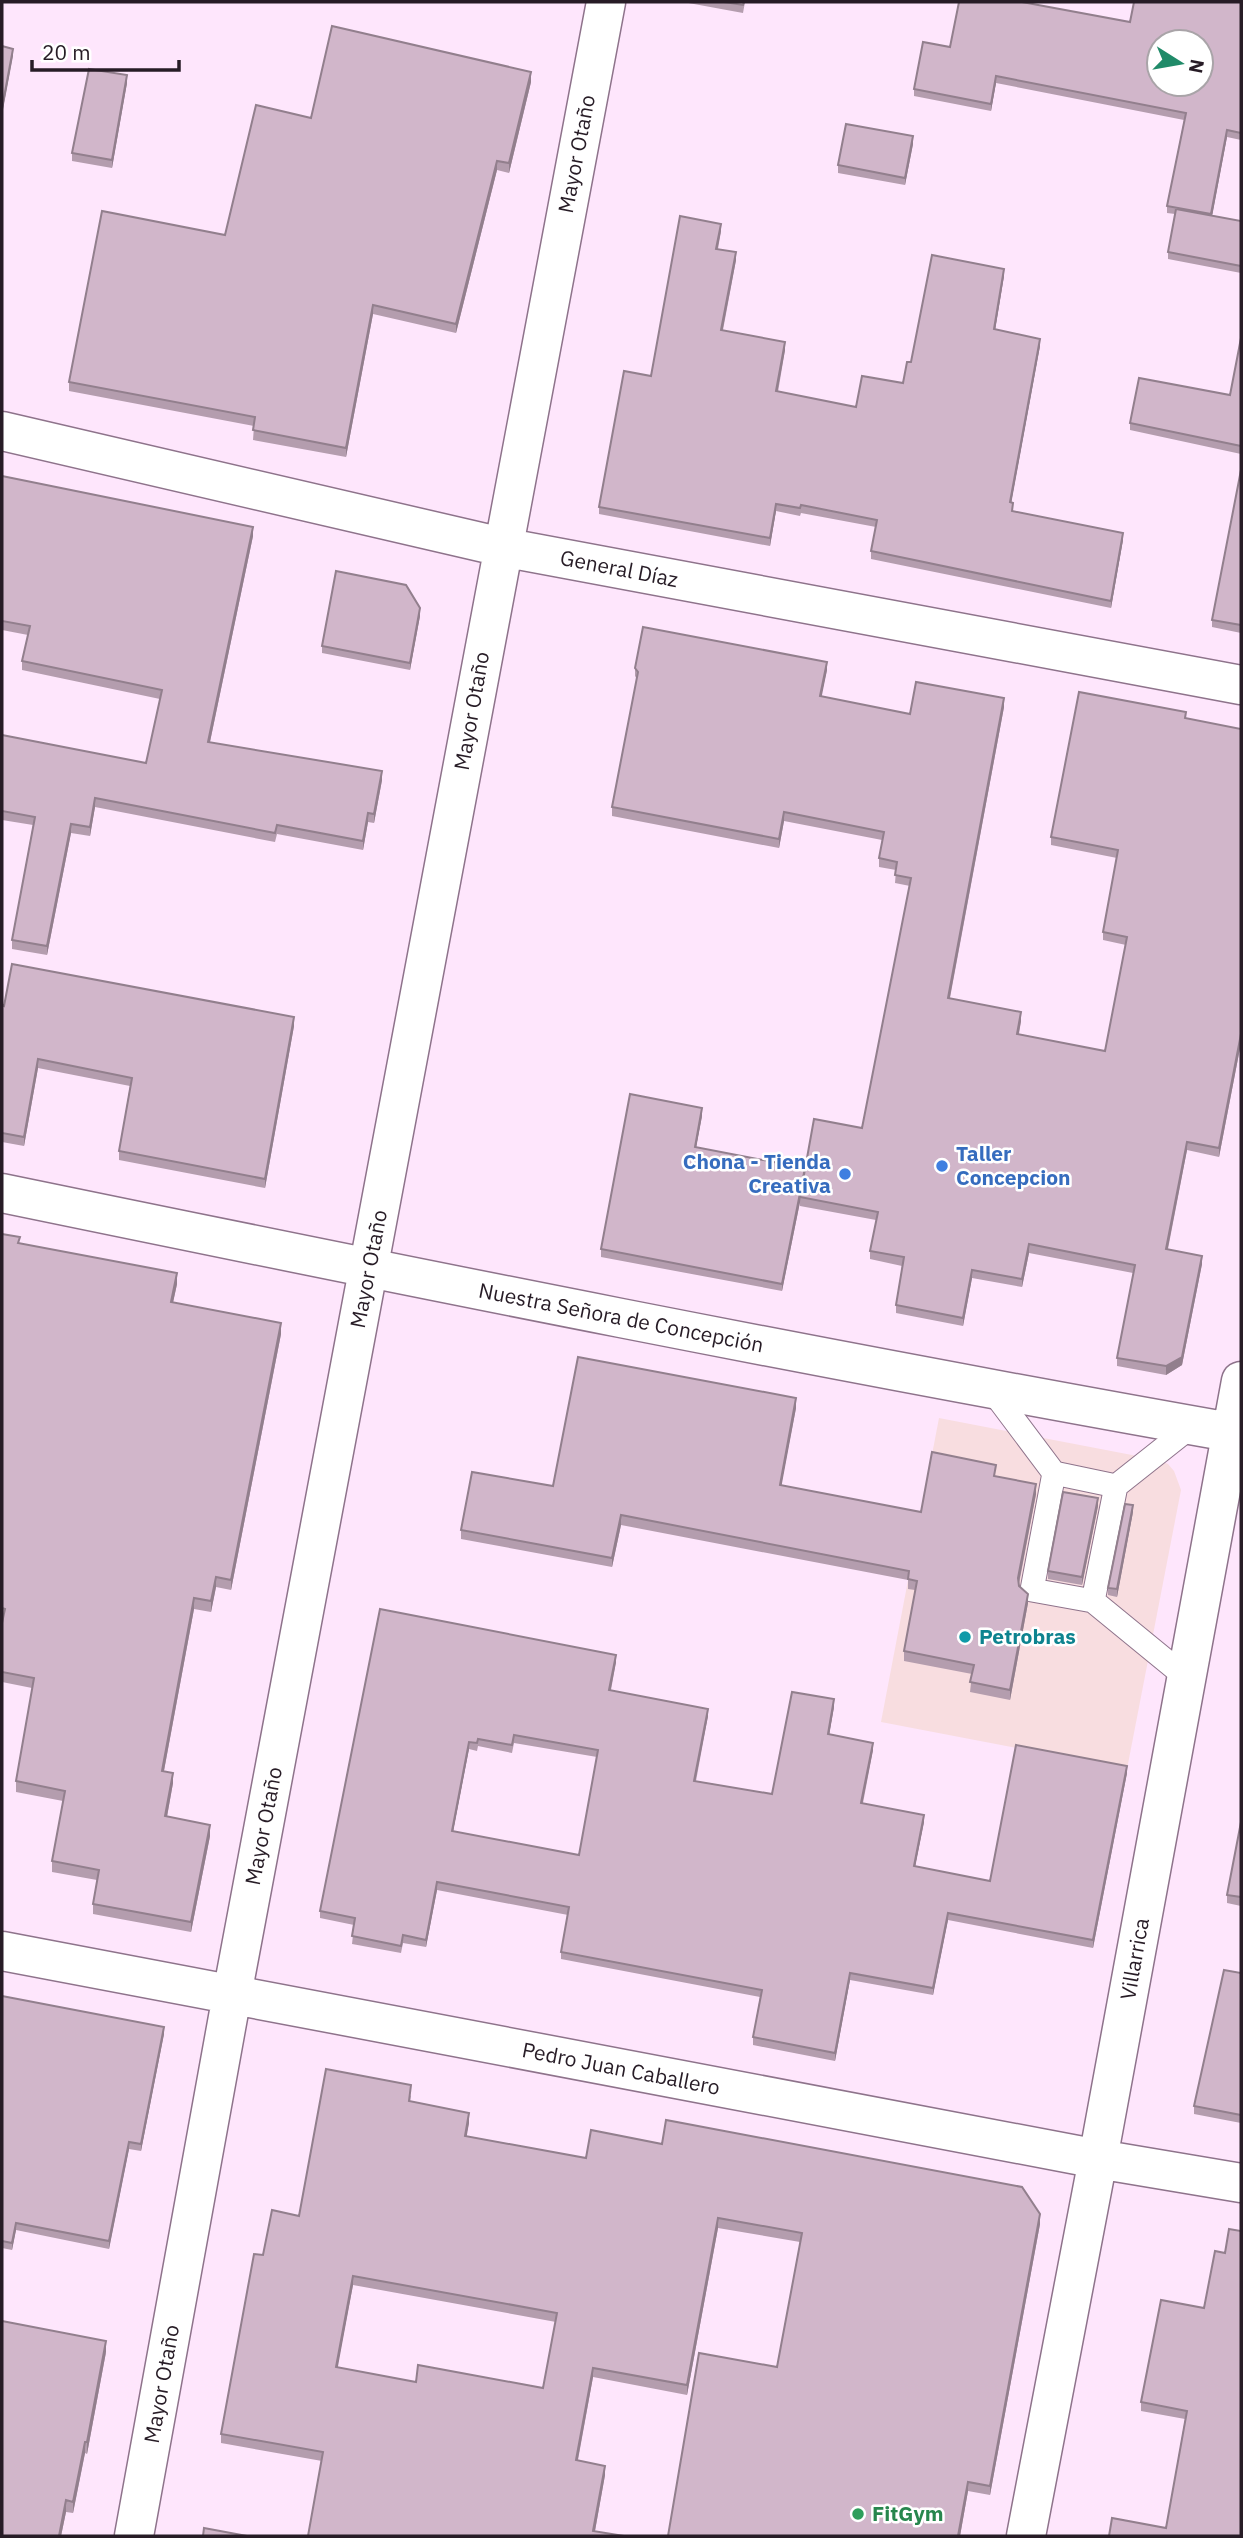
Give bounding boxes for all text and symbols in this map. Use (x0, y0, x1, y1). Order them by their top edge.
scale bar (32, 28, 178, 72)
north arrow (1145, 28, 1215, 98)
text: 20 m (42, 38, 91, 66)
text: N (1184, 57, 1210, 75)
street label: Mayor Otaño (551, 92, 601, 215)
street label: General Díaz (558, 543, 681, 593)
street label: Mayor Otaño (447, 649, 495, 772)
place label: Taller Concepcion (956, 1139, 1071, 1191)
place label: Chona - Tienda Creativa (683, 1147, 831, 1199)
marker: Taller Concepcion (934, 1158, 950, 1174)
marker: Chona - Tienda Creativa (837, 1166, 853, 1182)
street label: Mayor Otaño (343, 1207, 393, 1330)
street label: Nuestra Señora de Concepción (476, 1276, 766, 1358)
place label: Petrobras (979, 1622, 1076, 1650)
marker: Petrobras (957, 1629, 973, 1645)
street label: Mayor Otaño (238, 1764, 288, 1887)
street label: Villarrica (1113, 1916, 1155, 2002)
street label: Pedro Juan Caballero (520, 2035, 722, 2101)
street label: Mayor Otaño (137, 2322, 185, 2445)
place label: FitGym (872, 2499, 943, 2527)
marker: FitGym (850, 2506, 866, 2522)

